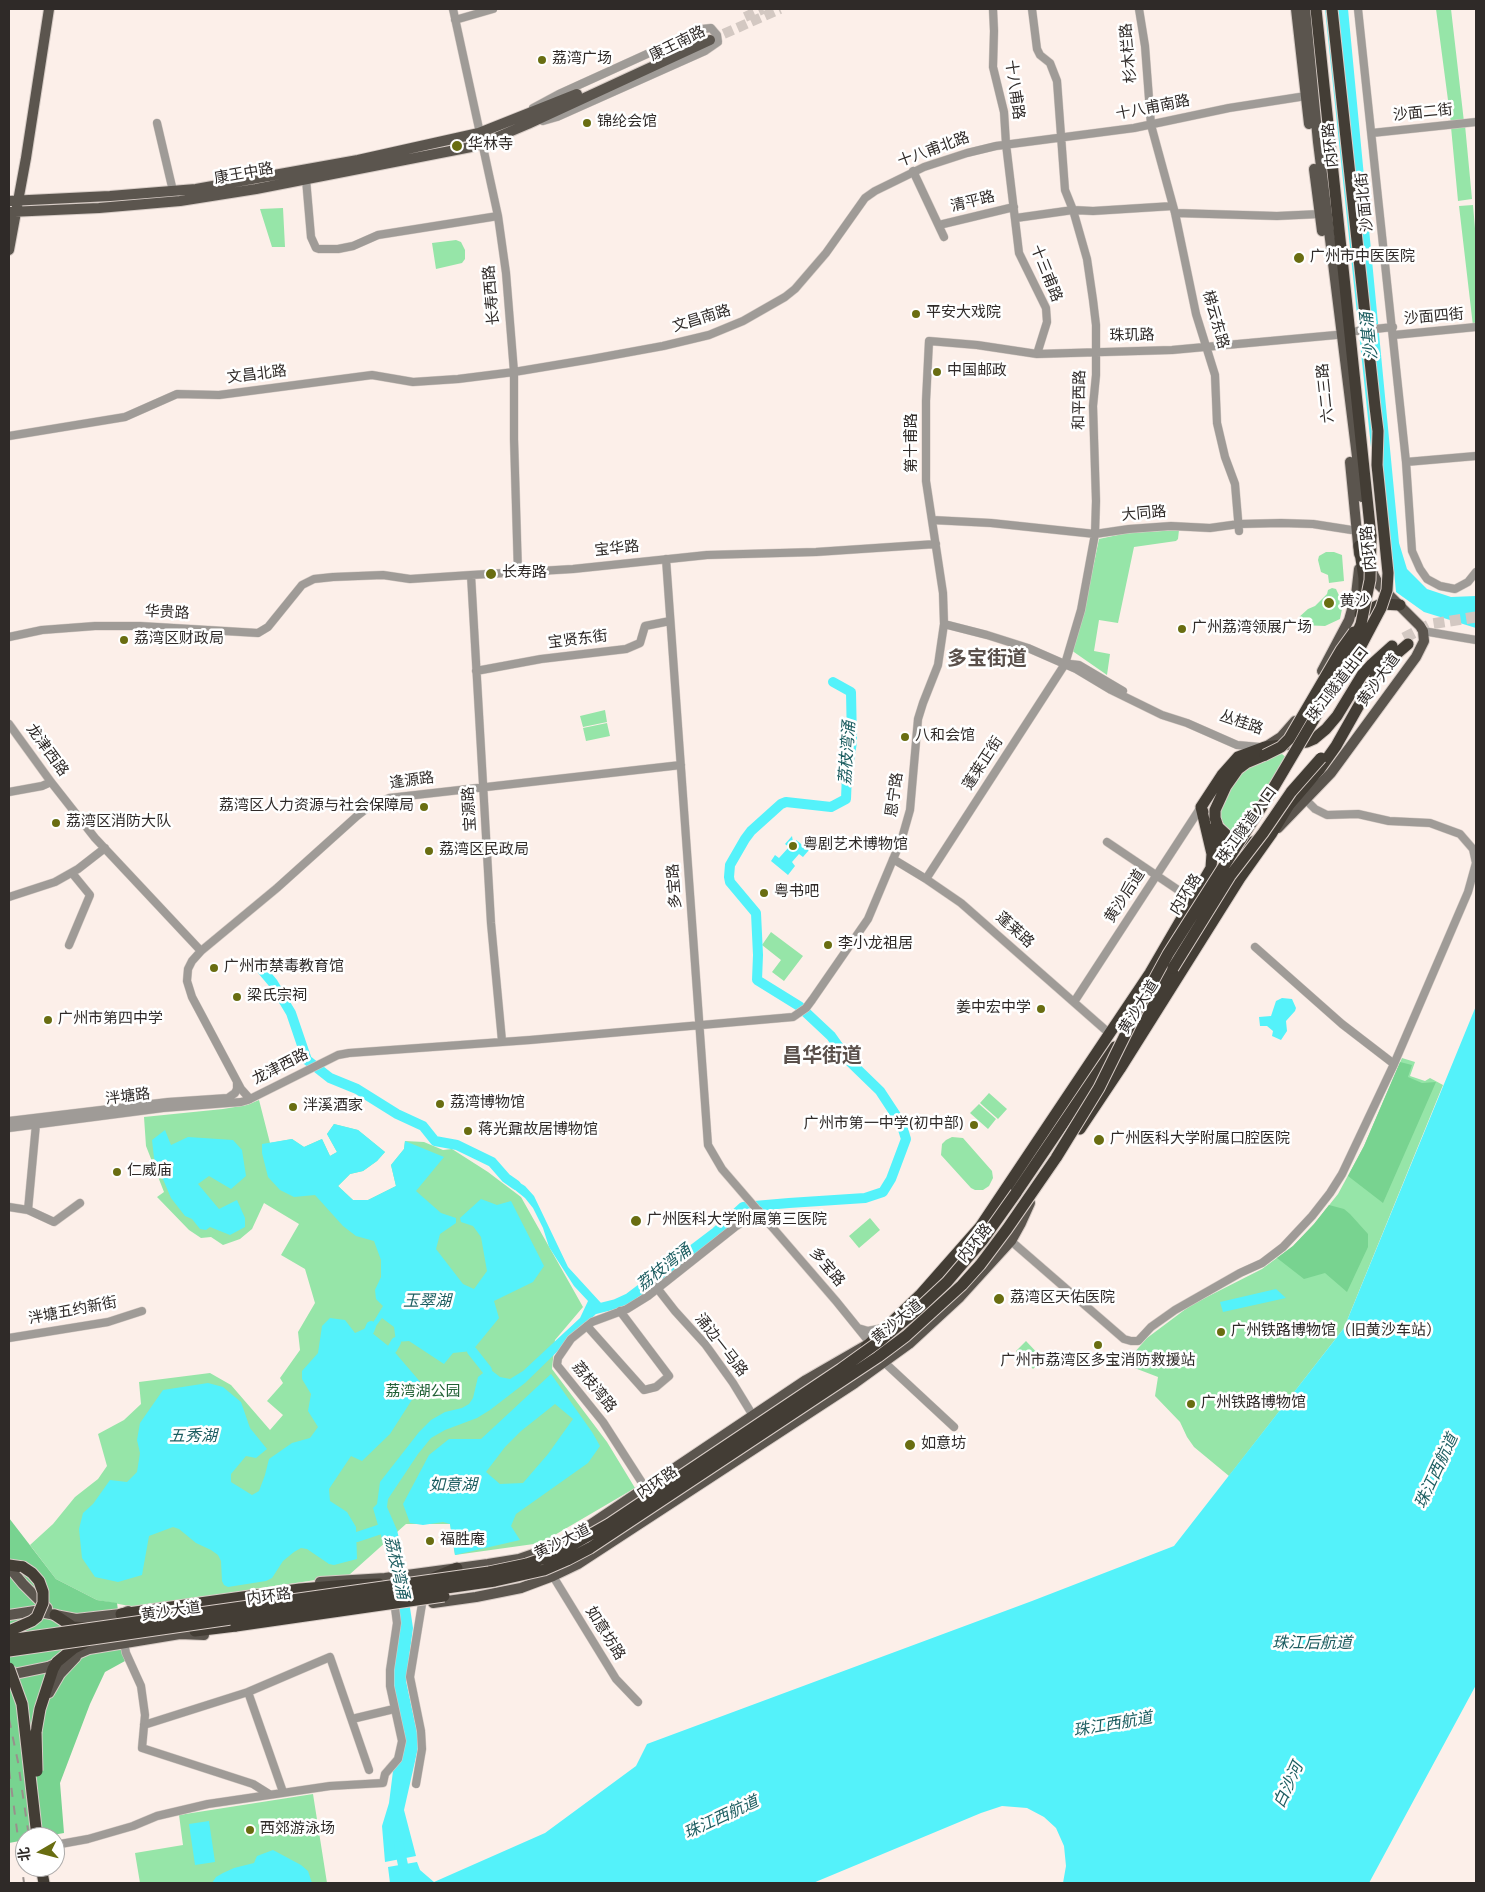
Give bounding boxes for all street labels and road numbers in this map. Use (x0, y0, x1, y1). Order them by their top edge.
street label: 杉木栏路 (1118, 22, 1142, 84)
street label: 康王南路 (647, 24, 709, 66)
street label: 十八甫路 (1000, 59, 1026, 121)
street label: 十八甫南路 (1114, 93, 1192, 125)
street label: 沙面二街 (1392, 102, 1454, 126)
street label: 内环路 (1321, 122, 1343, 168)
street label: 十八甫北路 (896, 130, 972, 172)
street label: 康王中路 (213, 161, 275, 189)
street label: 沙面北街 (1354, 171, 1378, 233)
street label: 清平路 (949, 189, 997, 217)
street label: 十三甫路 (1025, 243, 1065, 305)
street label: 长寿西路 (481, 264, 505, 326)
street label: 梯云东路 (1197, 289, 1231, 351)
street label: 文昌南路 (671, 303, 733, 337)
street label: 沙面四街 (1403, 306, 1465, 330)
street label: 珠玑路 (1109, 328, 1155, 346)
street label: 六二三路 (1315, 362, 1339, 424)
street label: 文昌北路 (226, 363, 288, 389)
street label: 和平西路 (1071, 370, 1091, 430)
street label: 第十甫路 (904, 413, 922, 473)
street label: 大同路 (1121, 504, 1167, 526)
street label: 内环路 (1359, 525, 1381, 571)
street label: 宝华路 (594, 539, 640, 561)
street label: 华贵路 (144, 604, 190, 624)
street label: 宝贤东街 (547, 628, 609, 654)
street label: 珠江隧道出口 (1304, 644, 1374, 726)
street label: 黄沙大道 (1355, 651, 1405, 711)
street label: 丛桂路 (1217, 708, 1265, 740)
street label: 龙津西路 (21, 721, 71, 781)
street label: 蓬莱正街 (960, 734, 1008, 794)
street label: 逢源路 (388, 770, 436, 794)
street label: 恩宁路 (884, 771, 908, 819)
street label: 珠江隧道入口 (1214, 784, 1282, 868)
street label: 宝源路 (461, 786, 481, 832)
street label: 多宝路 (665, 863, 687, 909)
street label: 黄沙后道 (1102, 867, 1150, 927)
street label: 内环路 (1167, 871, 1207, 919)
street label: 蓬莱路 (991, 909, 1037, 953)
street label: 黄沙大道 (1116, 978, 1164, 1038)
street label: 龙津西路 (250, 1046, 312, 1090)
street label: 泮塘路 (105, 1086, 151, 1110)
street label: 内环路 (955, 1221, 997, 1267)
street label: 多宝路 (805, 1245, 847, 1291)
street label: 泮塘五约新街 (27, 1295, 119, 1329)
street label: 黄沙大道 (869, 1297, 927, 1349)
street label: 涌边一马路 (690, 1311, 750, 1381)
street label: 荔枝湾路 (567, 1359, 619, 1417)
street label: 内环路 (634, 1464, 682, 1504)
street label: 黄沙大道 (532, 1522, 594, 1564)
street label: 内环路 (245, 1586, 293, 1610)
street label: 黄沙大道 (140, 1600, 202, 1626)
street label: 如意坊路 (580, 1604, 628, 1664)

